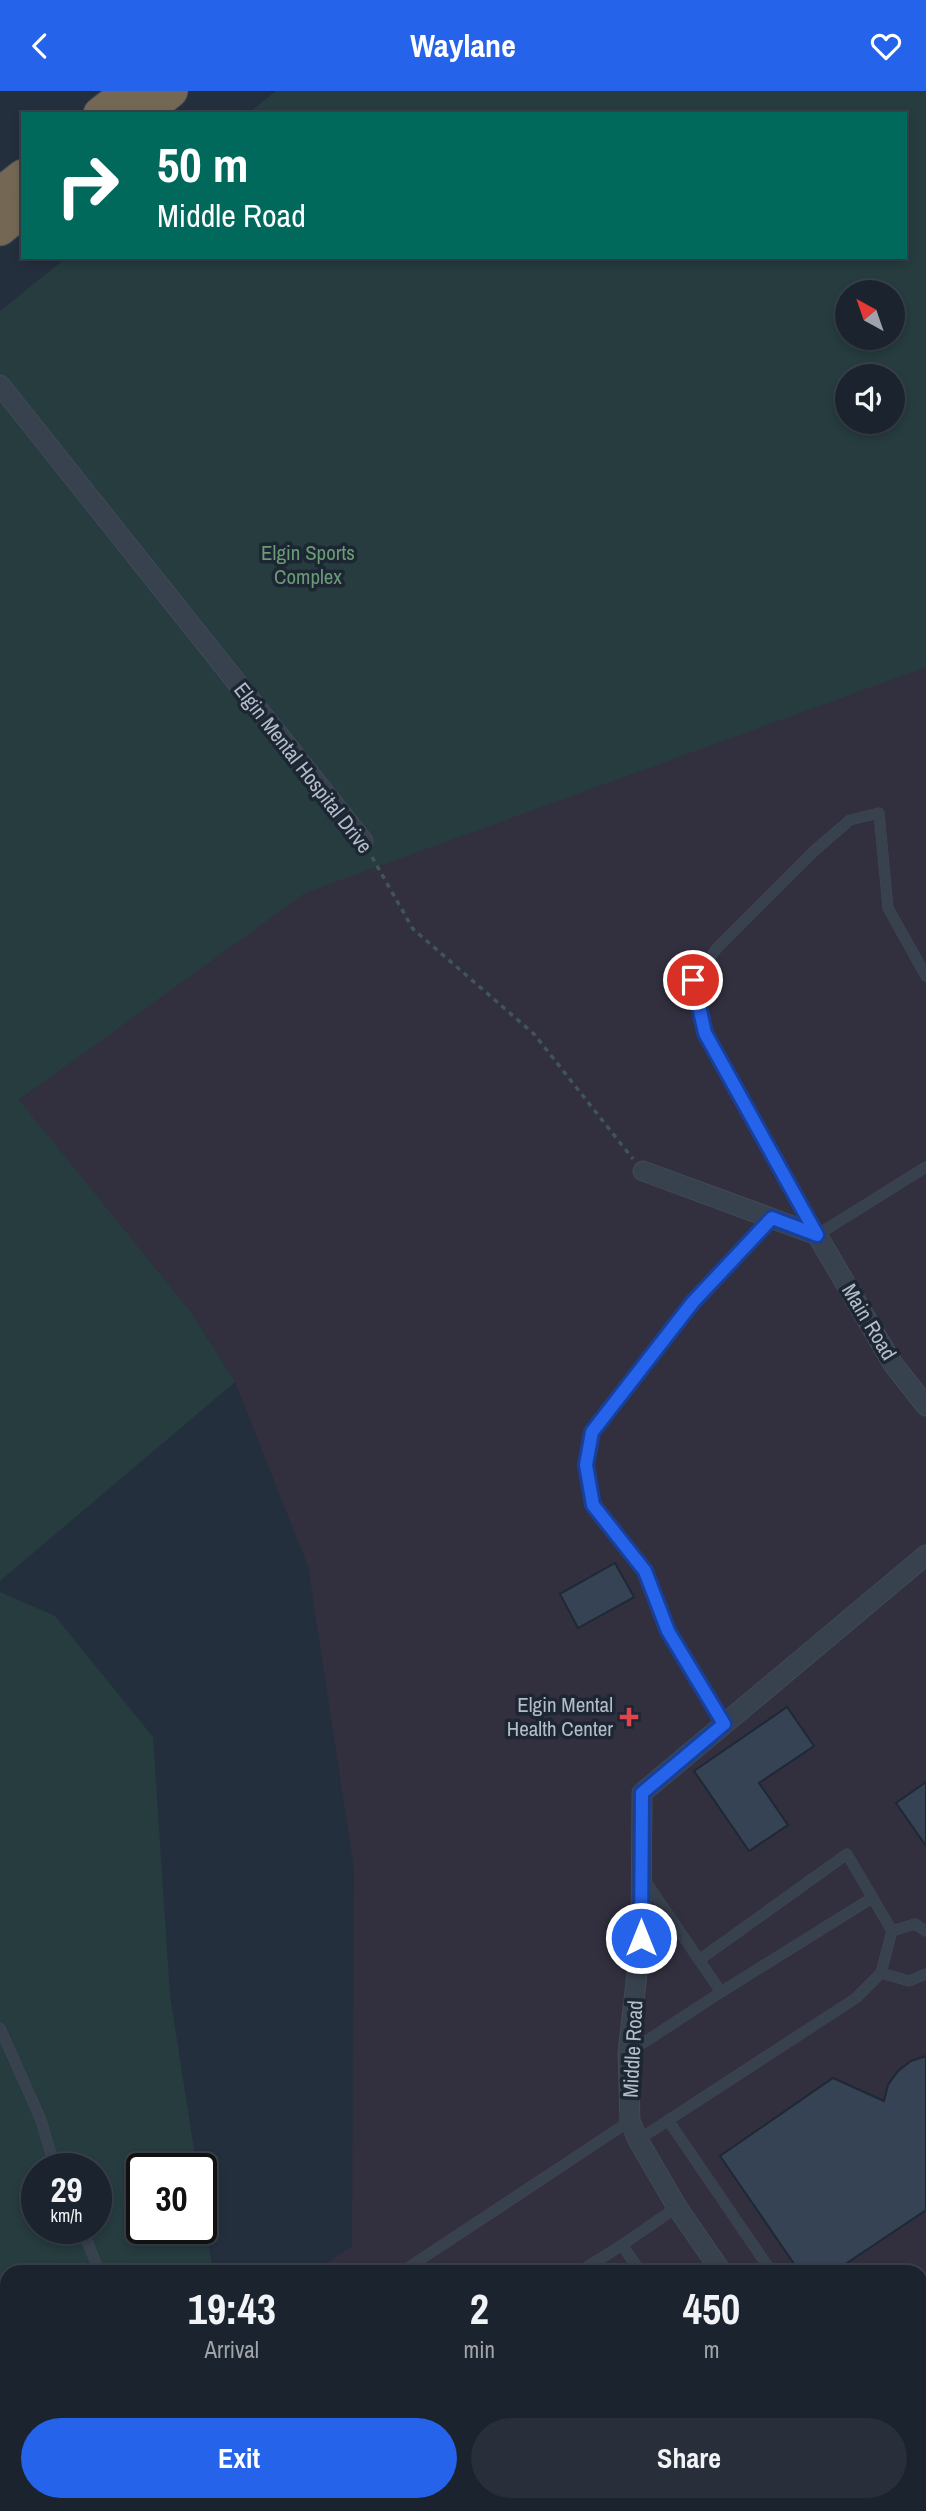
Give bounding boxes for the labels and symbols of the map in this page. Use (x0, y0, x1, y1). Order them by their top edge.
north arrow (835, 280, 905, 350)
park label: Elgin Sports Complex (261, 538, 355, 591)
street label: Elgin Mental Hospital Drive (227, 676, 379, 859)
pin (663, 950, 723, 1010)
street label: Main Road (835, 1278, 904, 1365)
place label: Elgin Mental Health Center (507, 1690, 613, 1743)
marker: Elgin Mental Health Center (619, 1707, 639, 1727)
position arrow (604, 1901, 678, 1975)
street label: Middle Road (615, 1999, 650, 2098)
speed limit sign: 30 (126, 2153, 217, 2244)

